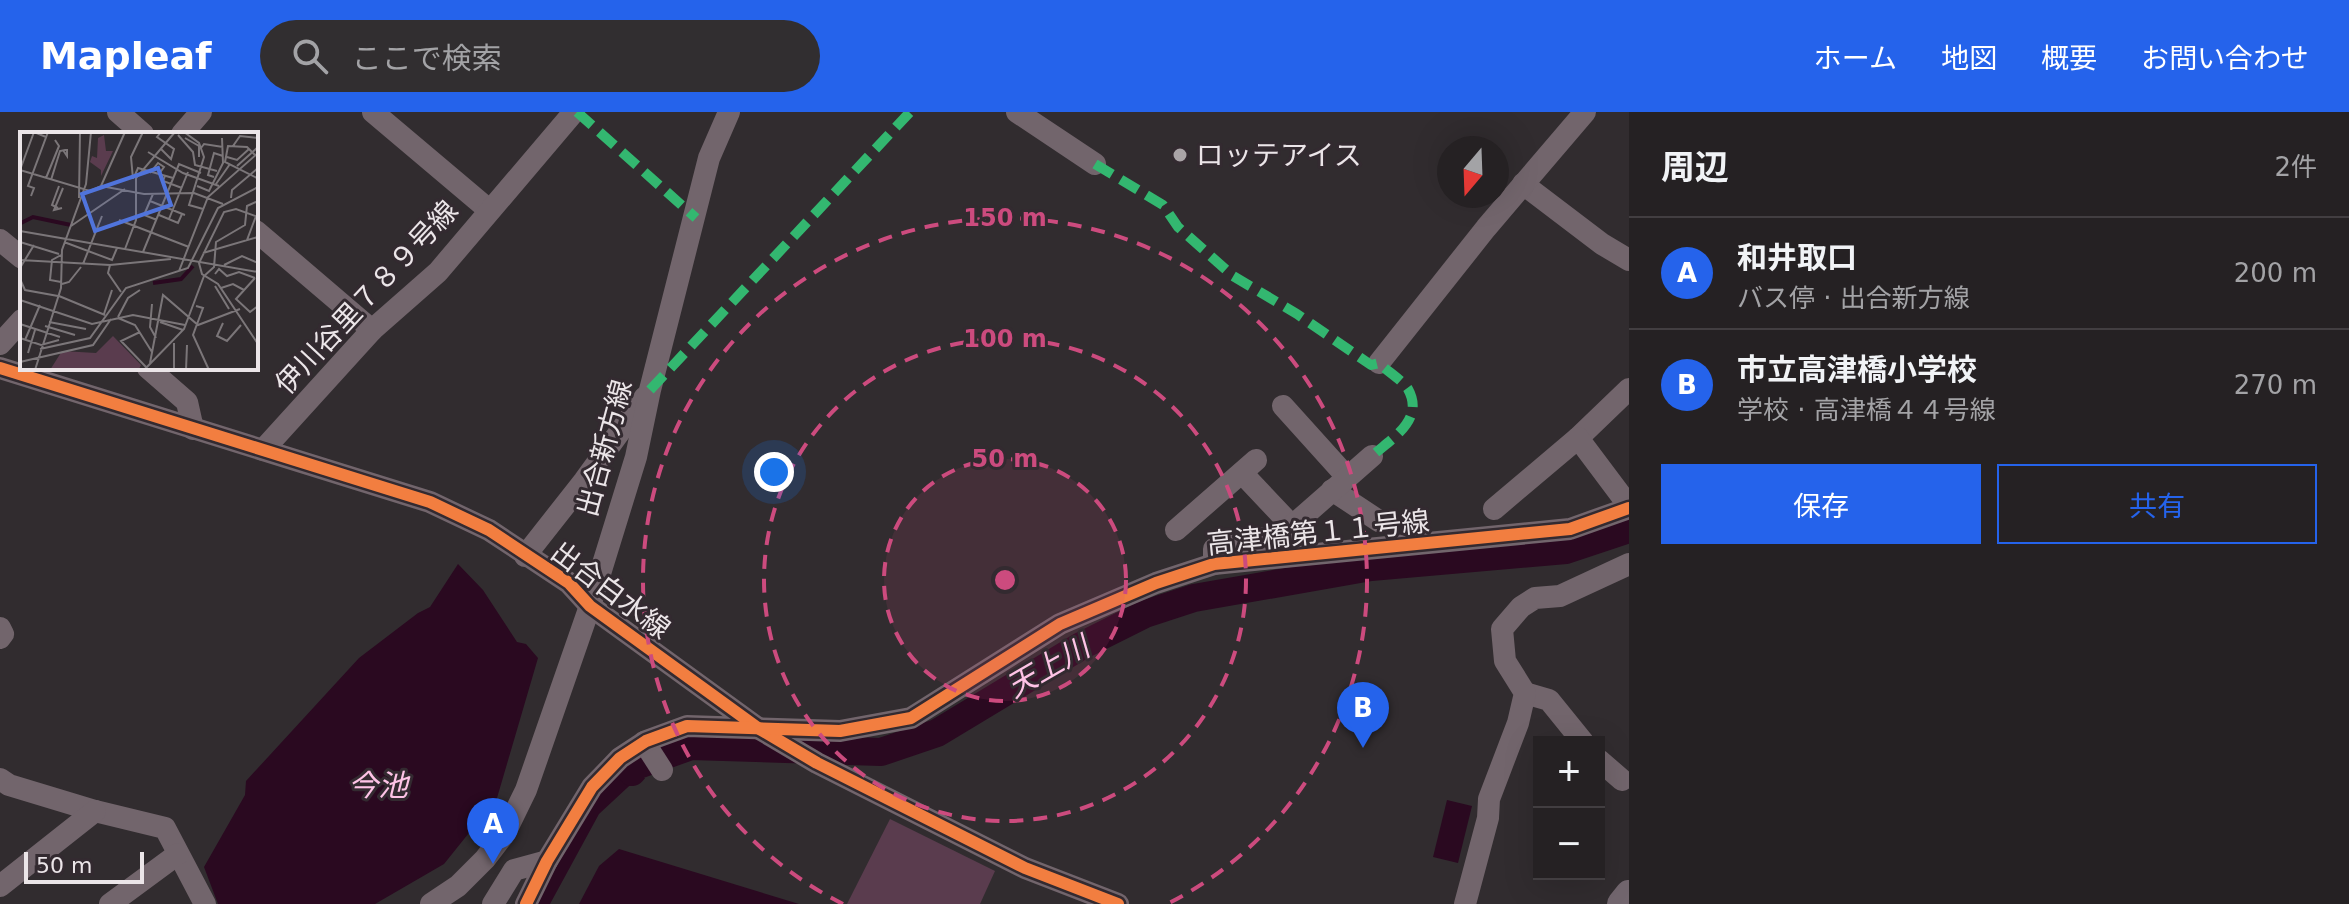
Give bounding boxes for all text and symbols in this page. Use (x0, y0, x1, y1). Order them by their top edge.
search box (260, 20, 820, 92)
text: Mapleaf (40, 34, 212, 78)
icon: search (288, 34, 332, 78)
text: ここで検索 (352, 41, 502, 76)
text: ホーム (1814, 42, 1897, 75)
text: 地図 (1941, 42, 1997, 75)
text: 概要 (2041, 42, 2097, 75)
text: お問い合わせ (2141, 42, 2309, 75)
inset map (20, 132, 258, 370)
north arrow (1437, 136, 1509, 208)
place label: ロッテアイス (1196, 139, 1362, 172)
marker: ロッテアイス (1171, 146, 1189, 164)
text: 周辺 (1661, 147, 1729, 187)
text: 2件 (2274, 152, 2317, 182)
street label: 伊川谷里７８９号線 (268, 194, 464, 401)
text: 150 m (963, 204, 1047, 232)
text: 和井取口 (1737, 240, 1857, 275)
text: A (1677, 258, 1697, 288)
text: 200 m (2234, 258, 2317, 288)
text: バス停 · 出合新方線 (1737, 283, 1970, 313)
text: 100 m (963, 325, 1047, 353)
text: 市立高津橋小学校 (1737, 352, 1977, 387)
text: B (1677, 370, 1697, 400)
text: 270 m (2234, 370, 2317, 400)
street label: 出合新方線 (570, 376, 639, 520)
text: 学校 · 高津橋４４号線 (1737, 395, 1996, 425)
text: 50 m (972, 445, 1038, 473)
your location (754, 452, 794, 492)
button: 保存 (1661, 464, 1981, 544)
button: 共有 (1997, 464, 2317, 544)
street label: 高津橋第１１号線 (1205, 504, 1431, 561)
street label: 出合白水線 (545, 535, 677, 646)
centre of rings (991, 566, 1019, 594)
water label: 天上川 (1000, 627, 1098, 704)
pin: B (1337, 682, 1389, 748)
map controls (1533, 736, 1605, 880)
button: + (1533, 736, 1605, 808)
water label: 今池 (348, 768, 411, 803)
pin: A (467, 798, 519, 864)
button: − (1533, 808, 1605, 880)
scale bar (24, 848, 144, 884)
text: 50 m (36, 853, 92, 878)

